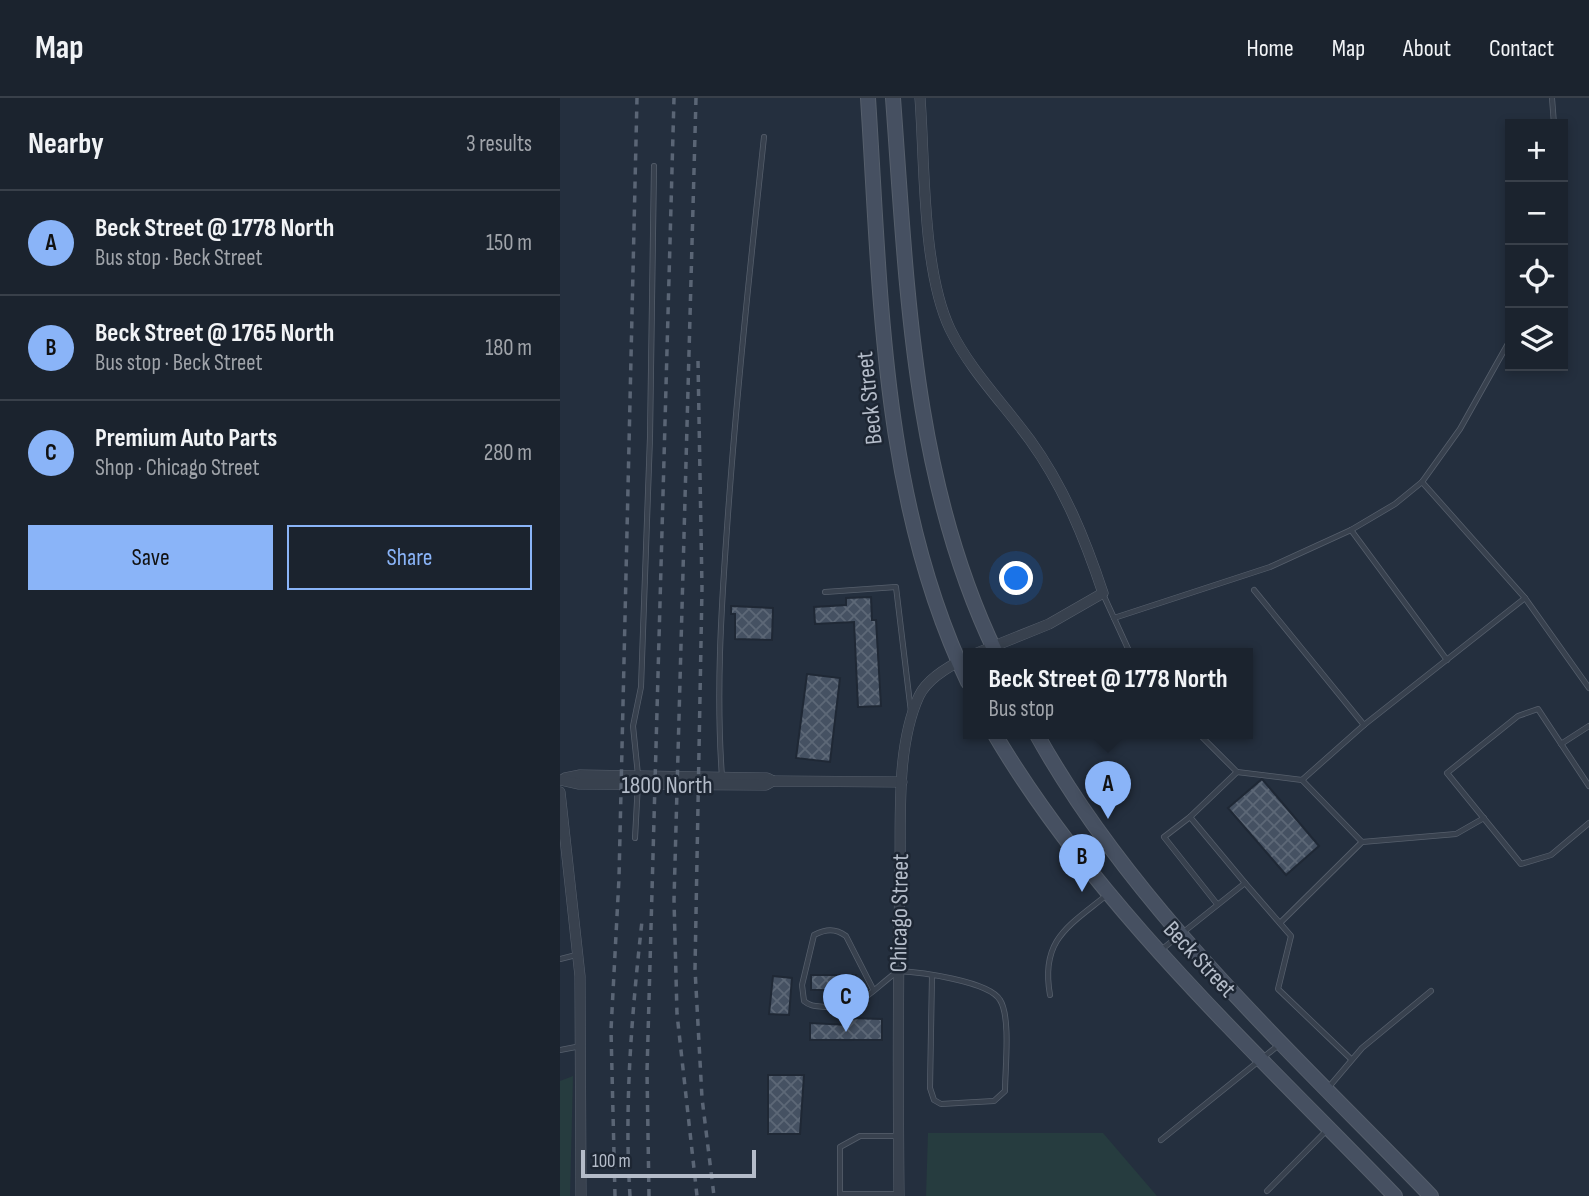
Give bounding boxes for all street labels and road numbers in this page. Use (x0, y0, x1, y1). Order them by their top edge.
street label: Beck Street (850, 350, 889, 446)
street label: 1800 North (621, 771, 713, 800)
street label: Chicago Street (884, 853, 915, 973)
street label: Beck Street (1157, 915, 1242, 1003)

